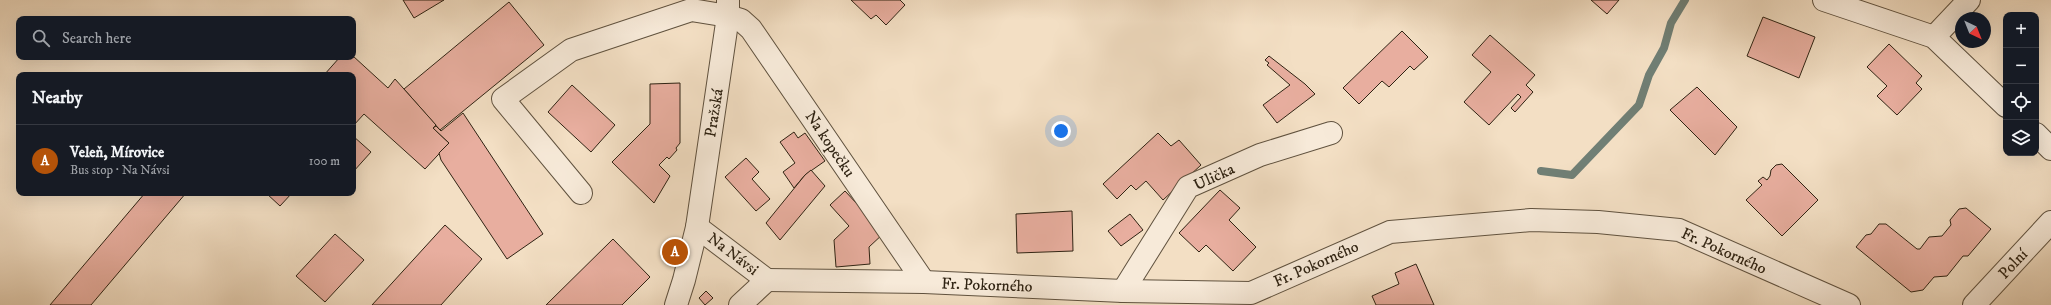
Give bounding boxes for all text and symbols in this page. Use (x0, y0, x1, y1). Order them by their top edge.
north arrow (1955, 12, 1991, 48)
map controls (2003, 12, 2039, 156)
button: + (2003, 12, 2039, 48)
search box (16, 16, 356, 60)
icon: search (30, 27, 52, 49)
text: Search here (62, 29, 131, 48)
button: − (2003, 48, 2039, 84)
button: locate (2003, 84, 2039, 120)
text: Nearby (32, 87, 82, 109)
street label: Pražská (700, 87, 728, 139)
street label: Na kopečku (801, 107, 860, 181)
button: layers (2003, 120, 2039, 156)
your location (1051, 121, 1071, 141)
text: Veleň, Mírovice (70, 143, 164, 162)
text: A (41, 153, 49, 169)
text: 100 m (309, 153, 340, 169)
street label: Ulička (1190, 159, 1238, 195)
text: Bus stop · Na Návsi (70, 162, 170, 178)
street label: Fr. Pokorného (1678, 223, 1770, 279)
street label: Na Návsi (703, 228, 763, 280)
street label: Fr. Pokorného (1270, 236, 1362, 292)
pin: A (662, 237, 688, 267)
street label: Polní (1994, 244, 2033, 283)
street label: Fr. Pokorného (941, 273, 1033, 297)

